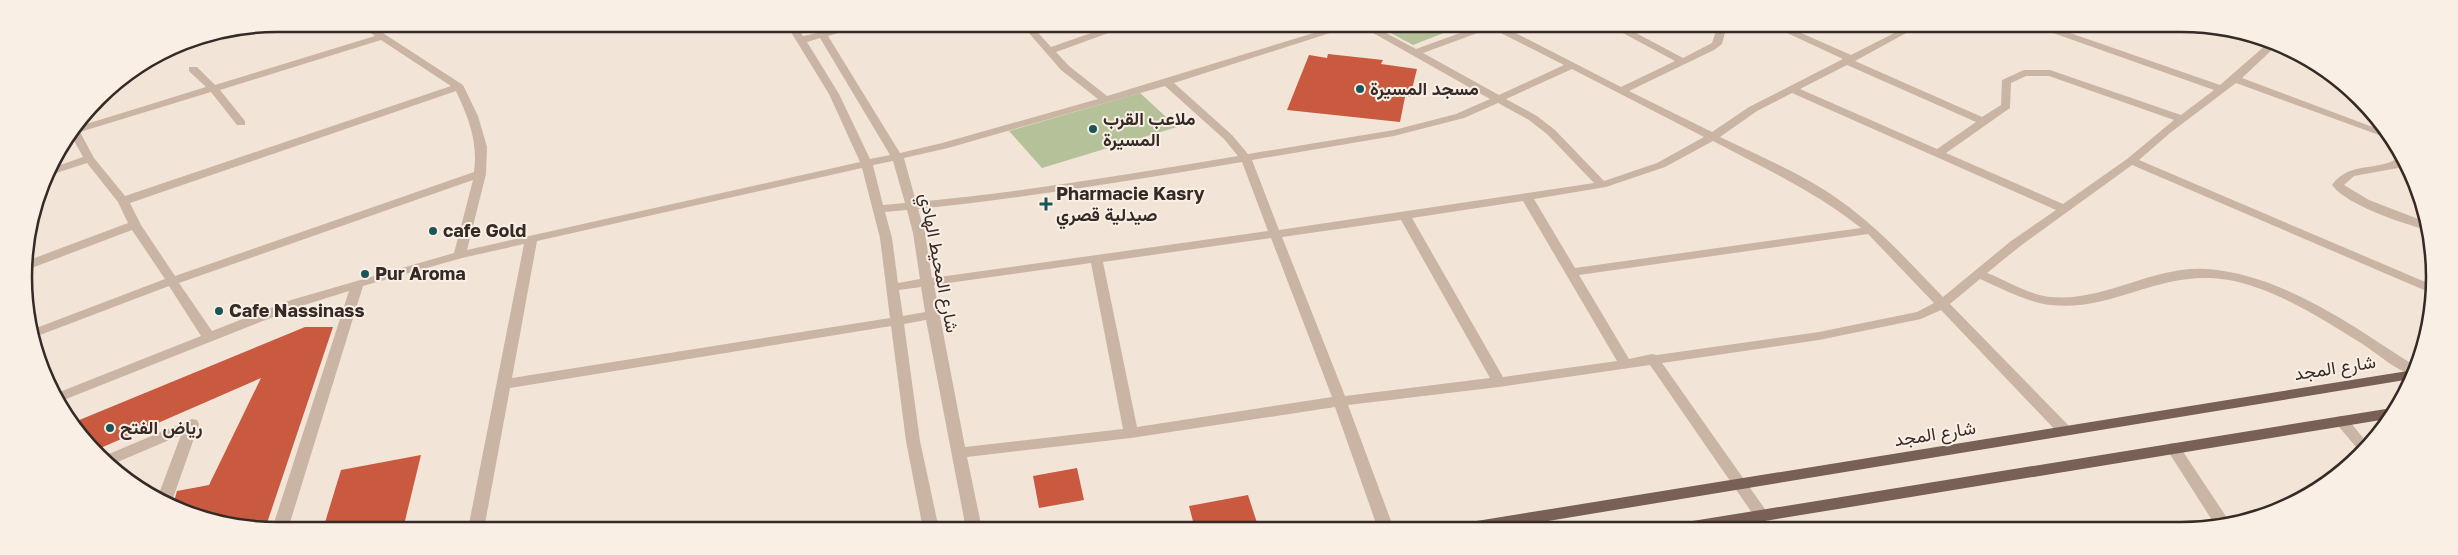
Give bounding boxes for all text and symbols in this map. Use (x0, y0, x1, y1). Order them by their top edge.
place label: مسجد المسيرة (1370, 77, 1479, 100)
marker: مسجد المسيرة (1354, 83, 1366, 95)
place label: ملاعب القرب المسيرة (1103, 107, 1196, 151)
marker: ملاعب القرب المسيرة (1087, 123, 1099, 135)
place label: Pharmacie Kasry صيدلية قصري (1056, 182, 1205, 230)
street label: شارع المحيط الهادي (911, 191, 964, 335)
marker: Pharmacie Kasry صيدلية قصري (1040, 198, 1052, 210)
place label: cafe Gold (443, 219, 526, 241)
marker: cafe Gold (427, 225, 439, 237)
place label: Pur Aroma (375, 262, 466, 284)
marker: Pur Aroma (359, 268, 371, 280)
place label: Cafe Nassinass (229, 299, 365, 321)
marker: Cafe Nassinass (213, 305, 225, 317)
street label: شارع المجد (2293, 350, 2377, 386)
place label: رياض الفتح (120, 416, 203, 440)
street label: شارع المجد (1893, 416, 1977, 452)
marker: رياض الفتح (104, 422, 116, 434)

